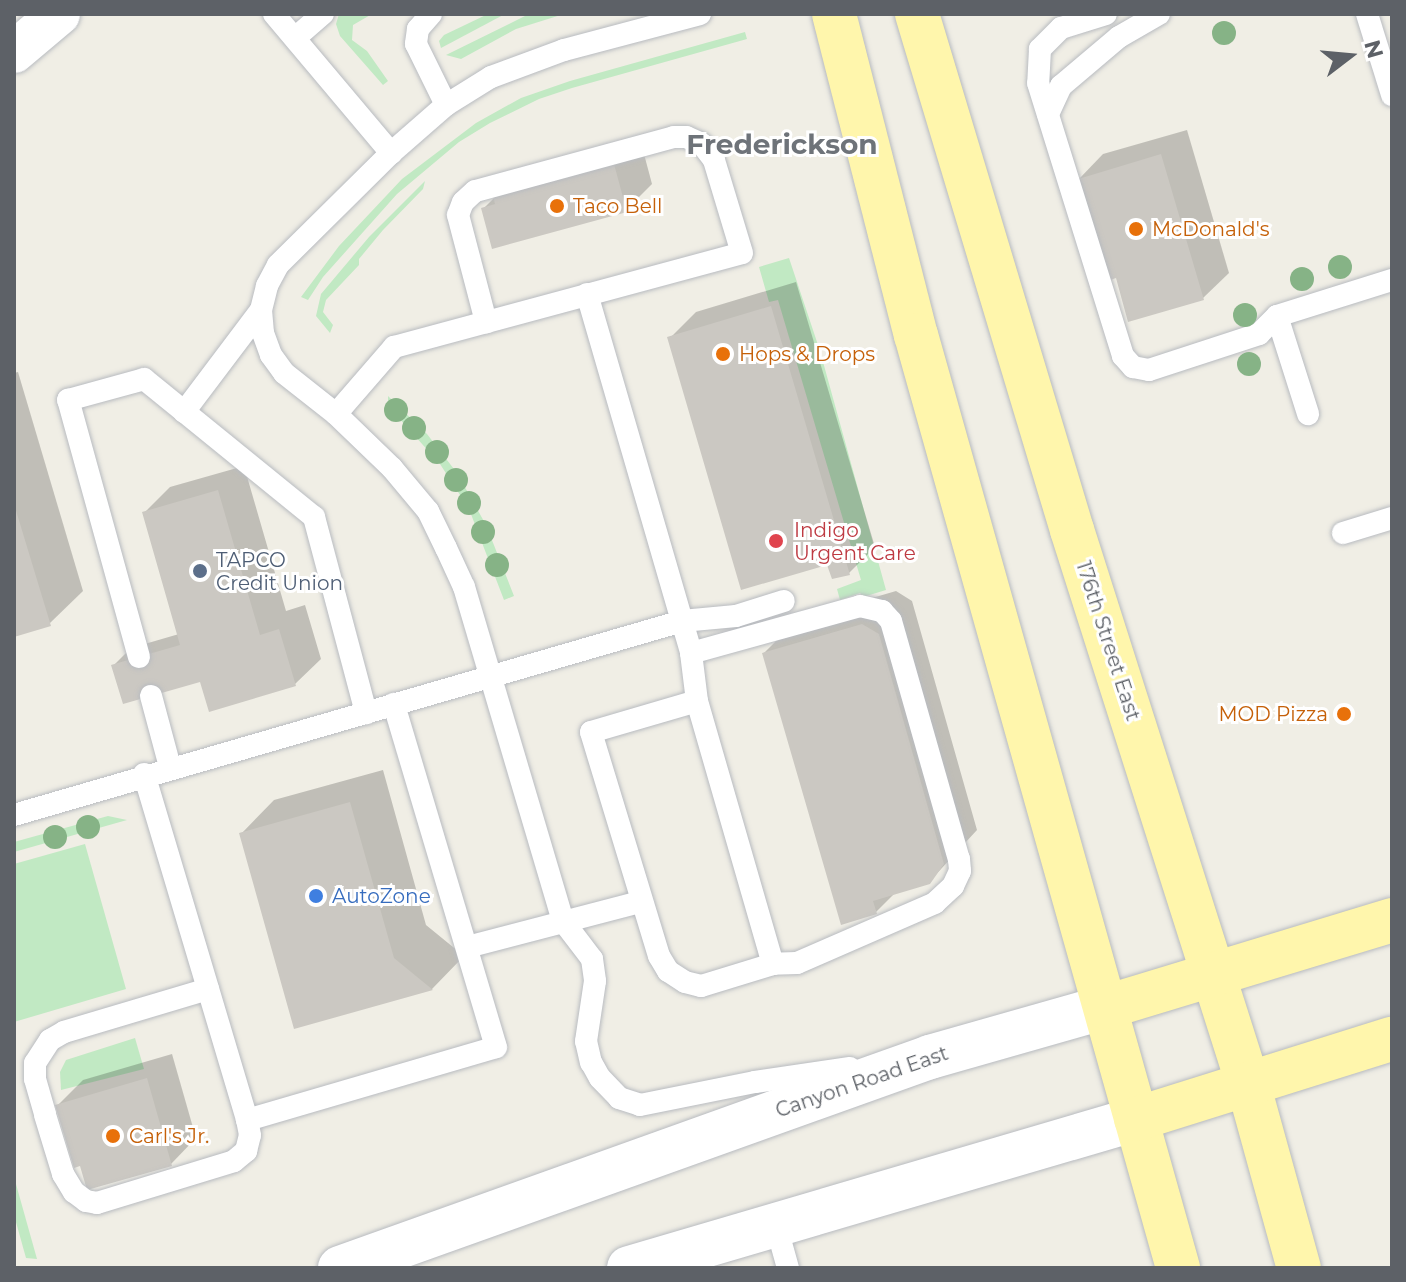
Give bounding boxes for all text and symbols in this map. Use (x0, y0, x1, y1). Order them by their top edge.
north arrow (1310, 16, 1390, 96)
text: N (1358, 37, 1389, 62)
district label: Frederickson (686, 127, 878, 161)
place label: Taco Bell (573, 194, 662, 218)
marker: Taco Bell (548, 197, 566, 215)
place label: McDonald's (1152, 217, 1269, 241)
marker: McDonald's (1127, 220, 1145, 238)
place label: Hops & Drops (739, 342, 875, 366)
marker: Hops & Drops (714, 345, 732, 363)
place label: Indigo Urgent Care (794, 518, 916, 565)
marker: Indigo Urgent Care (765, 530, 787, 552)
place label: TAPCO Credit Union (216, 548, 343, 595)
street label: 176th Street East (1071, 558, 1145, 724)
marker: TAPCO Credit Union (191, 562, 209, 580)
place label: MOD Pizza (1218, 702, 1328, 726)
marker: MOD Pizza (1335, 705, 1353, 723)
place label: AutoZone (332, 884, 431, 908)
marker: AutoZone (307, 887, 325, 905)
street label: Canyon Road East (772, 1041, 952, 1123)
place label: Carl's Jr. (129, 1124, 209, 1148)
marker: Carl's Jr. (104, 1127, 122, 1145)

